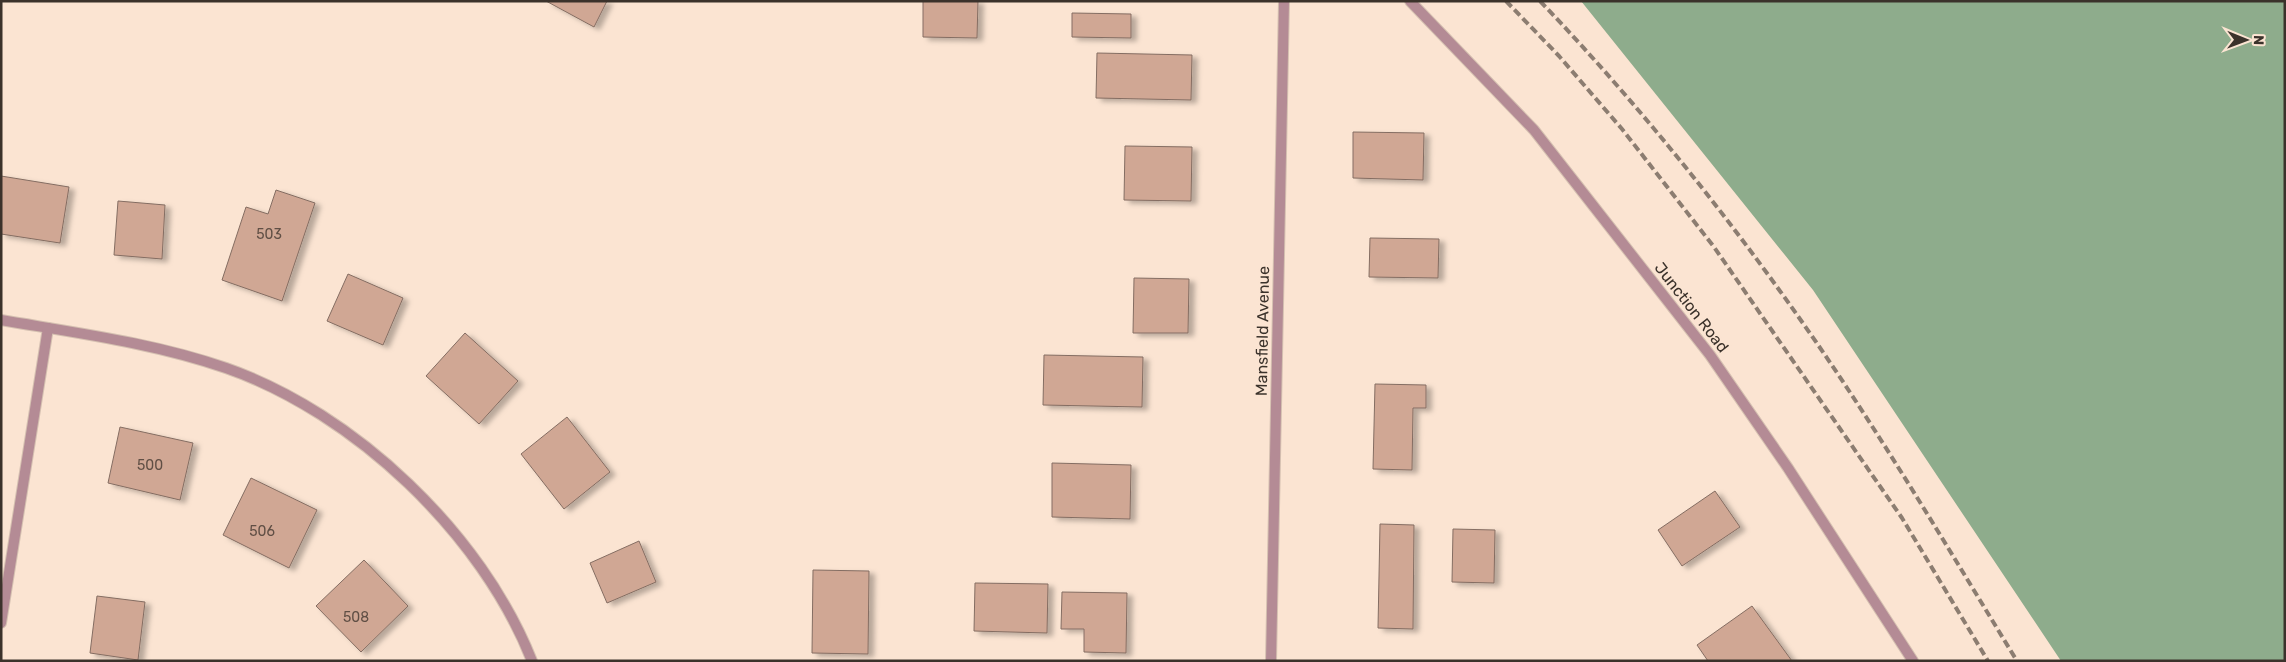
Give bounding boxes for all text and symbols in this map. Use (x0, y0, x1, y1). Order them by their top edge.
north arrow (2221, 15, 2271, 65)
text: N (2250, 35, 2267, 45)
house number: 503 (256, 226, 282, 243)
street label: Junction Road (1651, 258, 1733, 356)
street label: Mansfield Avenue (1252, 266, 1273, 396)
house number: 500 (137, 457, 163, 474)
house number: 506 (249, 523, 275, 540)
house number: 508 (343, 609, 369, 626)

